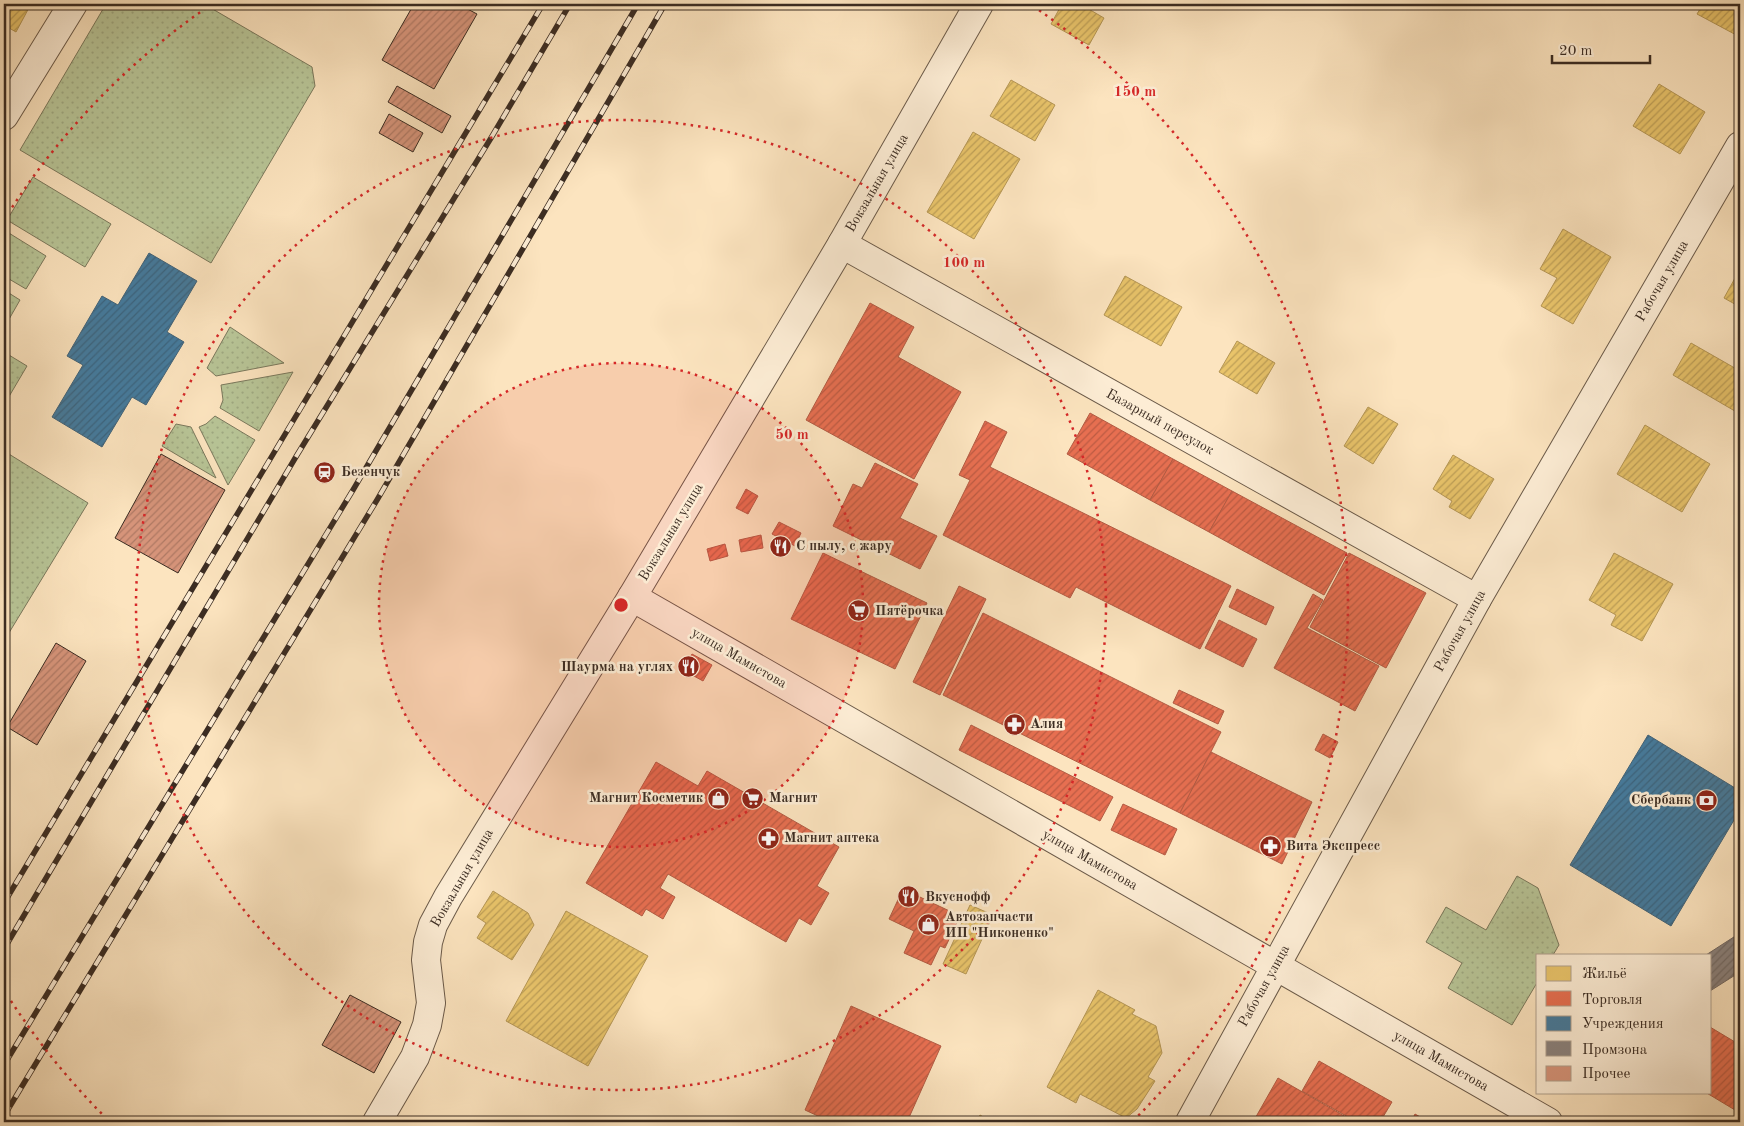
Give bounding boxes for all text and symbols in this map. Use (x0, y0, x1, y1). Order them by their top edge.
scale bar (1552, 32, 1649, 64)
text: 20 m (1559, 44, 1593, 59)
text: 150 m (1114, 85, 1156, 100)
street label: Вокзальная улица (843, 131, 911, 235)
street label: Рабочая улица (1633, 238, 1691, 324)
text: 100 m (943, 256, 985, 271)
street label: Базарный переулок (1104, 387, 1216, 457)
text: 50 m (775, 428, 809, 443)
station icon: Безенчук (313, 460, 337, 484)
place label: Безенчук (341, 465, 401, 479)
street label: Вокзальная улица (636, 481, 706, 583)
restaurant icon: С пылу, с жару (768, 534, 792, 558)
place label: С пылу, с жару (796, 539, 892, 553)
street label: Рабочая улица (1432, 588, 1488, 674)
centre of rings (612, 596, 630, 614)
supermarket icon: Пятёрочка (847, 599, 871, 623)
place label: Пятёрочка (875, 604, 944, 618)
street label: улица Мамистова (689, 625, 789, 691)
restaurant icon: Шаурма на углях (677, 655, 701, 679)
place label: Шаурма на углях (561, 660, 673, 674)
pharmacy icon: Алия (1002, 712, 1026, 736)
place label: Алия (1030, 717, 1063, 731)
shop icon: Магнит Косметик (707, 786, 731, 810)
supermarket icon: Магнит (741, 786, 765, 810)
bank icon: Сбербанк (1695, 788, 1719, 812)
place label: Магнит Косметик (589, 791, 704, 805)
place label: Магнит (769, 791, 818, 805)
place label: Сбербанк (1631, 793, 1692, 807)
street label: Вокзальная улица (428, 826, 496, 930)
pharmacy icon: Магнит аптека (756, 826, 780, 850)
street label: улица Мамистова (1040, 827, 1140, 893)
place label: Магнит аптека (784, 831, 879, 845)
pharmacy icon: Вита Экспресс (1258, 834, 1282, 858)
place label: Вита Экспресс (1286, 839, 1380, 853)
restaurant icon: Вкуснофф (897, 885, 921, 909)
place label: Вкуснофф (925, 890, 991, 905)
place label: Автозапчасти ИП "Никоненко" (945, 910, 1054, 940)
shop icon: Автозапчасти ИП "Никоненко" (917, 913, 941, 937)
street label: Рабочая улица (1236, 943, 1292, 1029)
legend (1536, 954, 1712, 1094)
text: Жильё (1582, 967, 1627, 982)
text: Торговля (1582, 993, 1643, 1008)
text: Учреждения (1582, 1017, 1664, 1032)
street label: улица Мамистова (1391, 1028, 1491, 1094)
text: Промзона (1582, 1043, 1648, 1058)
text: Прочее (1582, 1067, 1630, 1082)

